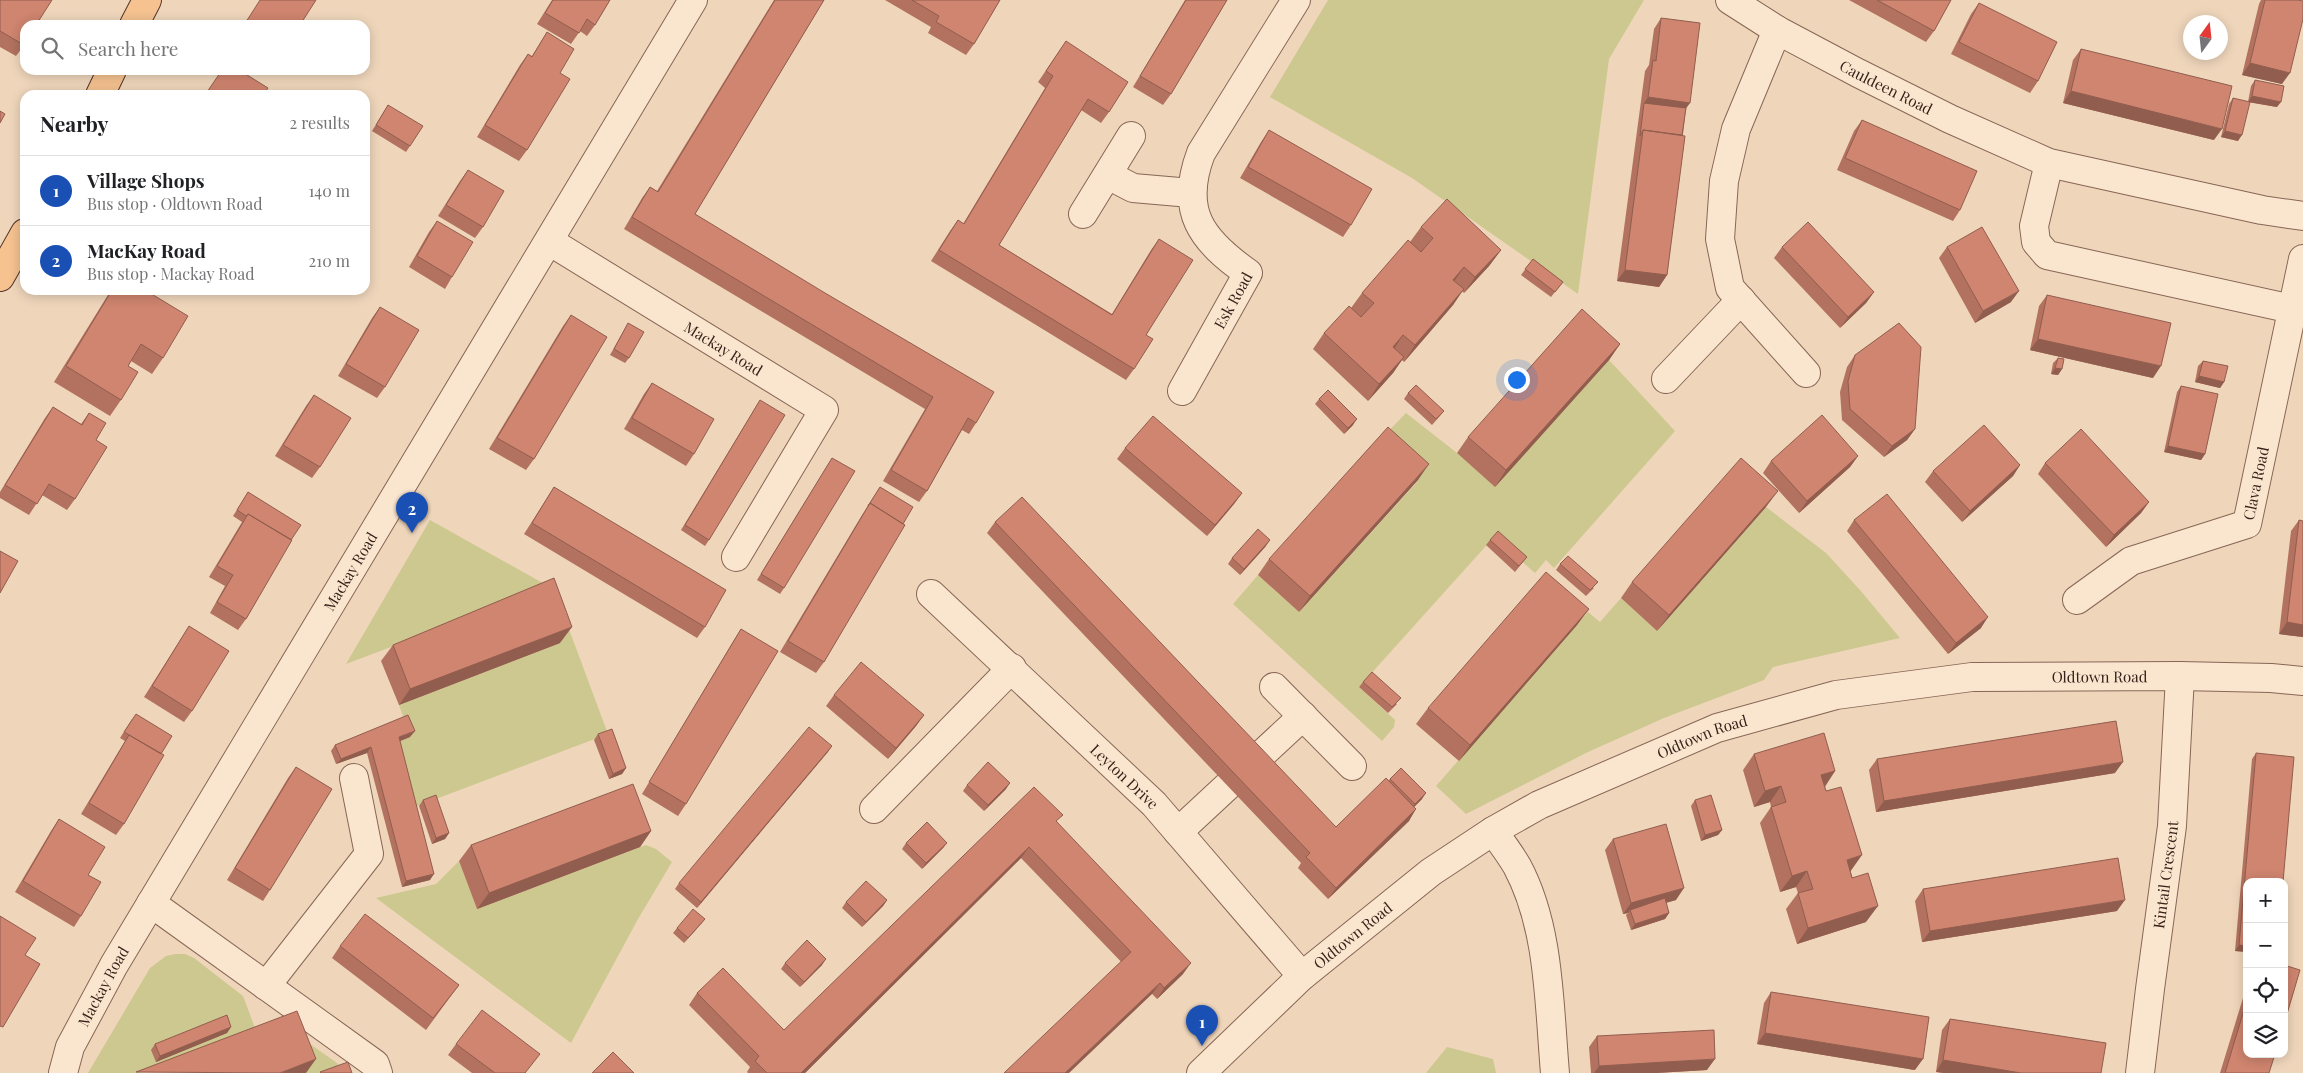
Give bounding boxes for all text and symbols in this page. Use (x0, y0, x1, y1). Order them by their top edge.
north arrow (2183, 15, 2228, 60)
search box (20, 20, 370, 75)
icon: search (38, 34, 66, 62)
text: Search here (78, 35, 178, 61)
street label: Cauldeen Road (1836, 55, 1936, 119)
text: Nearby (40, 109, 109, 137)
text: 2 results (290, 112, 350, 133)
text: Village Shops (87, 167, 205, 193)
text: 1 (53, 180, 59, 201)
text: 140 m (308, 180, 350, 201)
text: Bus stop · Oldtown Road (87, 193, 262, 214)
text: MacKay Road (87, 237, 206, 263)
text: 2 (52, 250, 60, 271)
text: 210 m (309, 250, 350, 271)
text: Bus stop · Mackay Road (87, 263, 255, 284)
street label: Esk Road (1209, 268, 1257, 332)
street label: Mackay Road (681, 317, 767, 380)
your location (1504, 367, 1530, 393)
street label: Clava Road (2238, 444, 2273, 522)
pin: 2 (396, 492, 428, 533)
street label: Mackay Road (319, 528, 382, 614)
street label: Oldtown Road (2052, 666, 2148, 687)
street label: Oldtown Road (1654, 710, 1750, 763)
street label: Leyton Drive (1086, 739, 1163, 813)
street label: Kintail Crescent (2148, 820, 2182, 930)
map controls (2243, 878, 2288, 1058)
button: + (2243, 878, 2288, 923)
street label: Oldtown Road (1309, 897, 1396, 973)
button: − (2243, 923, 2288, 968)
street label: Mackay Road (73, 942, 133, 1030)
button: locate (2243, 968, 2288, 1013)
pin: 1 (1186, 1005, 1218, 1046)
button: layers (2243, 1013, 2288, 1058)

